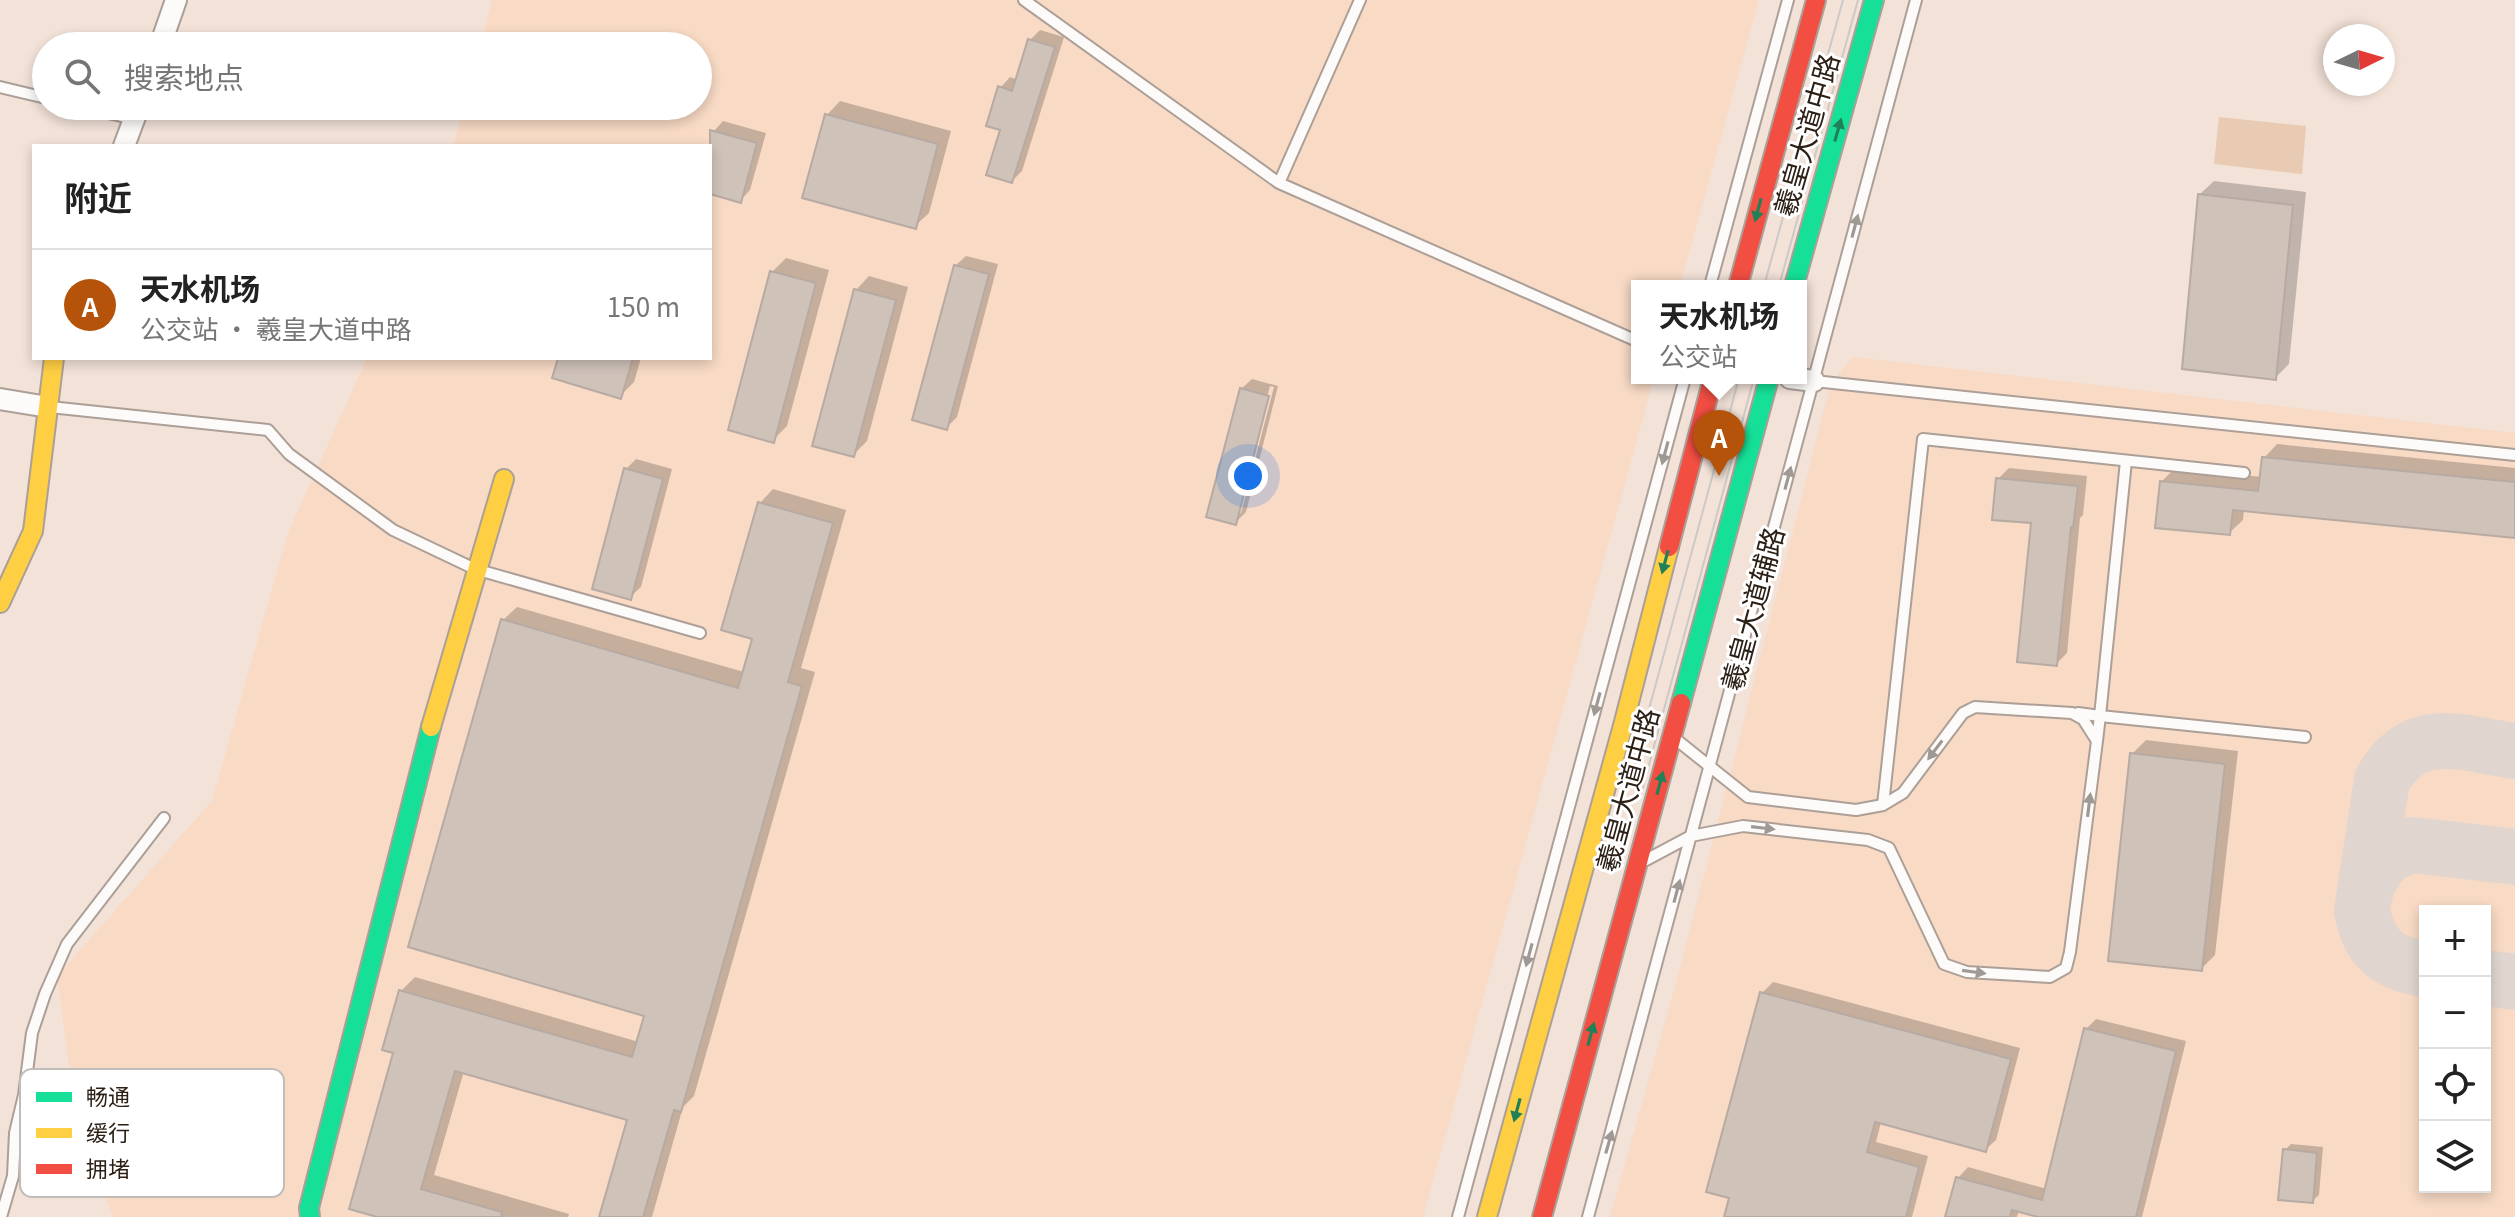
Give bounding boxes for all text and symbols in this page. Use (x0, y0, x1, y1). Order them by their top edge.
north arrow (2323, 24, 2395, 96)
search box (32, 32, 712, 120)
street label: 羲皇大道中路 (1763, 48, 1847, 221)
icon: search (60, 54, 104, 98)
text: 搜索地点 (124, 54, 244, 98)
one-way arrow (1832, 117, 1845, 141)
text: 附近 (64, 172, 132, 221)
one-way arrow (1752, 198, 1764, 223)
one-way arrow (1850, 214, 1862, 239)
text: 天水机场 (140, 265, 260, 309)
popup (1631, 280, 1807, 384)
text: A (82, 287, 98, 324)
text: 150 m (607, 287, 680, 324)
text: 天水机场 (1659, 292, 1779, 336)
text: 公交站 · 羲皇大道中路 (140, 309, 412, 346)
text: 公交站 (1659, 336, 1737, 373)
pin: A (1693, 410, 1745, 476)
one-way arrow (1658, 441, 1670, 466)
your location (1228, 456, 1268, 496)
one-way arrow (1783, 465, 1795, 490)
street label: 羲皇大道辅路 (1710, 522, 1792, 695)
one-way arrow (1659, 549, 1671, 574)
one-way arrow (1590, 692, 1602, 717)
street label: 羲皇大道中路 (1585, 703, 1667, 876)
one-way arrow (1928, 740, 1944, 760)
one-way arrow (1654, 770, 1666, 795)
one-way arrow (2083, 792, 2096, 817)
one-way arrow (1751, 821, 1776, 834)
one-way arrow (1671, 878, 1683, 903)
map controls (2419, 905, 2491, 1193)
button: + (2419, 905, 2491, 977)
one-way arrow (1522, 943, 1534, 968)
one-way arrow (1962, 966, 1987, 979)
button: − (2419, 977, 2491, 1049)
one-way arrow (1586, 1021, 1598, 1046)
button: locate (2419, 1049, 2491, 1121)
legend (20, 1069, 284, 1197)
text: 畅通 (86, 1079, 130, 1111)
one-way arrow (1510, 1098, 1522, 1123)
text: 缓行 (86, 1115, 130, 1147)
button: layers (2419, 1121, 2491, 1193)
one-way arrow (1603, 1129, 1616, 1153)
text: 拥堵 (86, 1151, 130, 1183)

